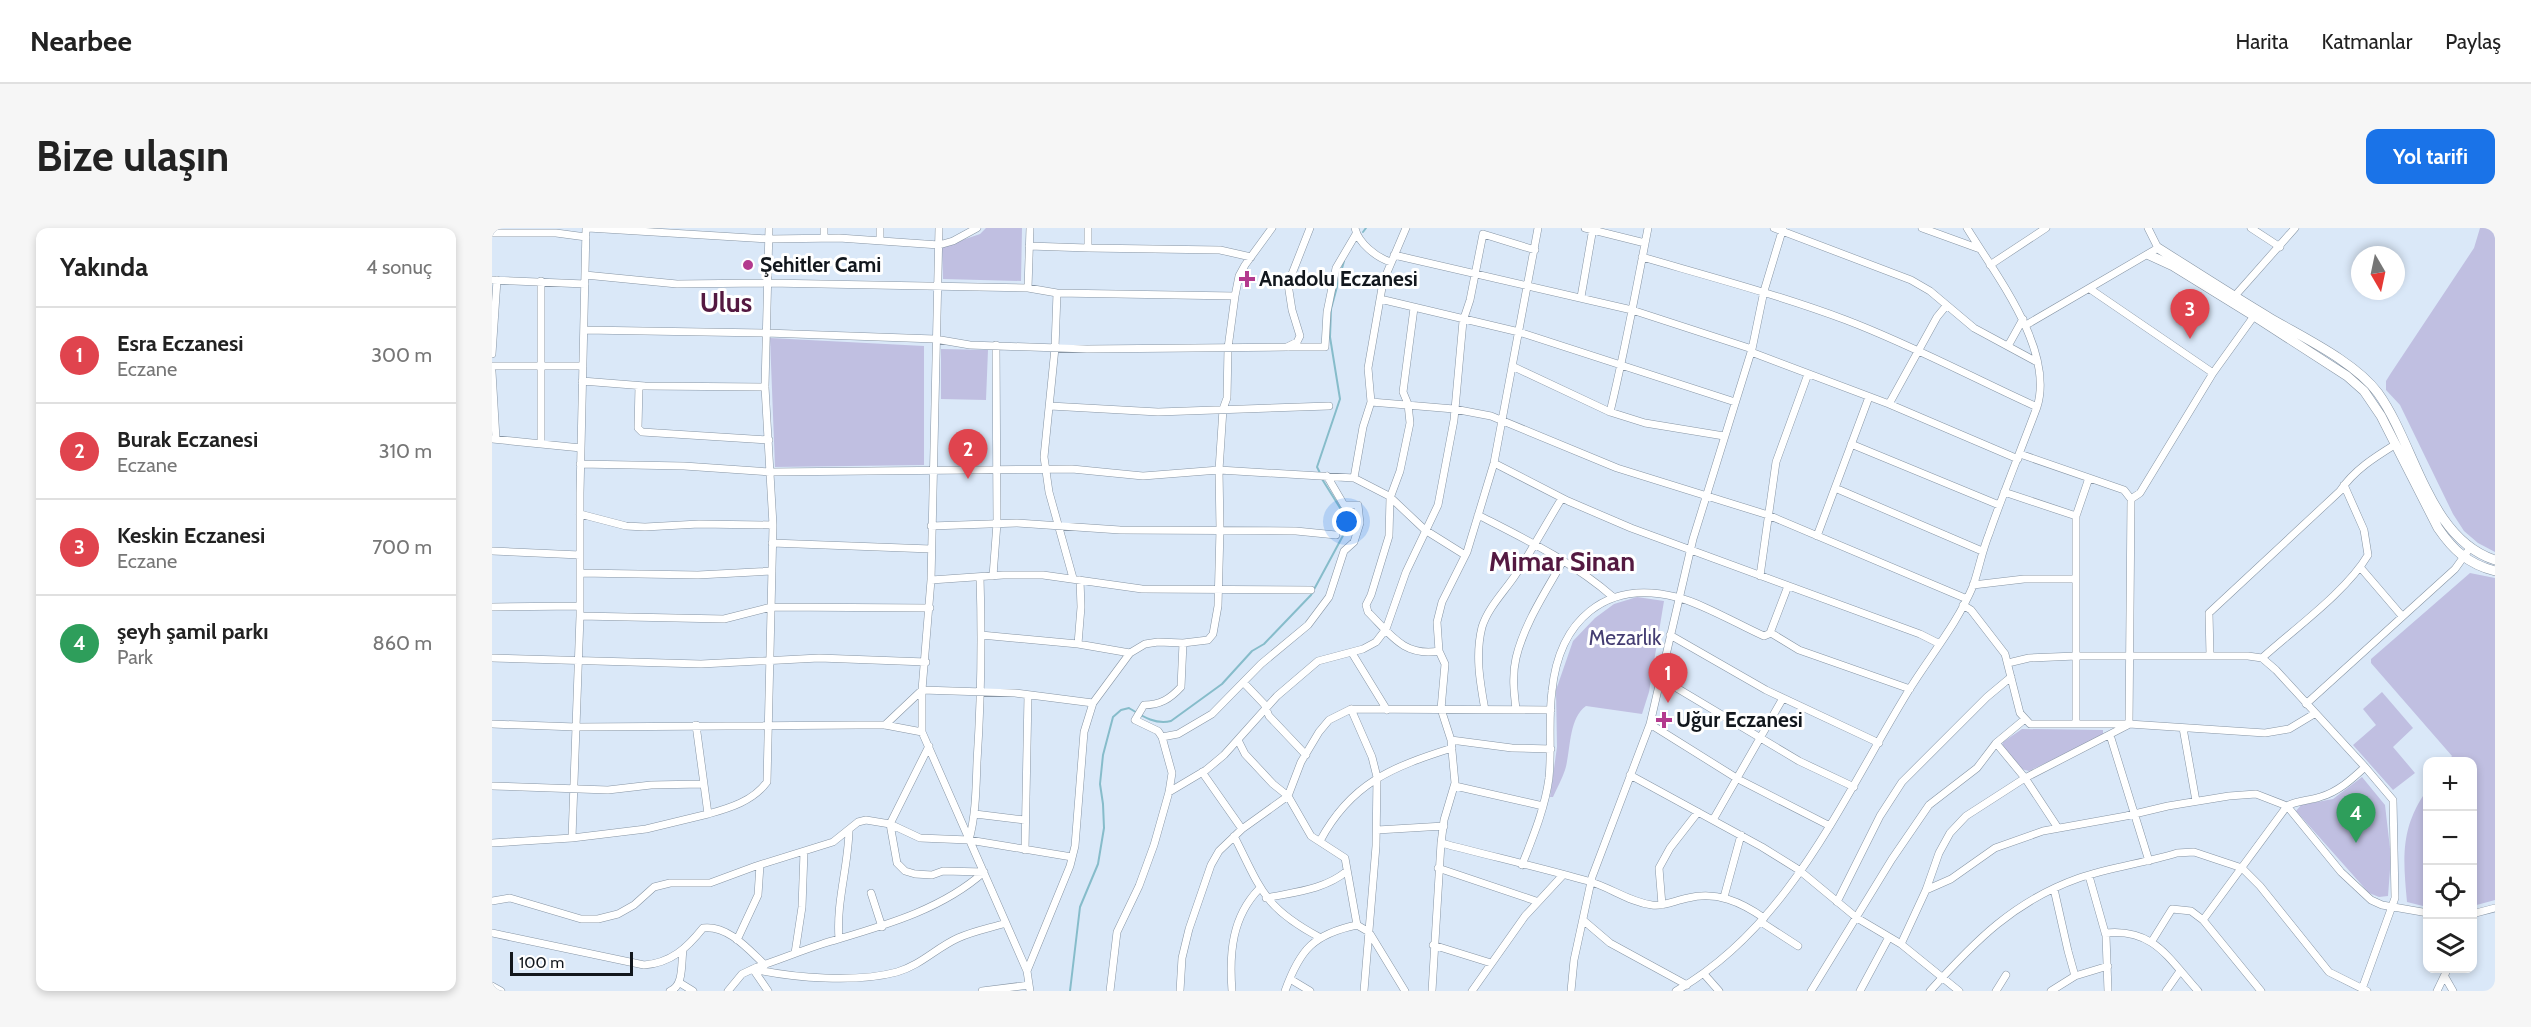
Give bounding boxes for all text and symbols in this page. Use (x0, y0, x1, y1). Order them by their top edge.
text: Nearbee (30, 24, 132, 58)
text: Harita (2236, 29, 2289, 54)
text: Katmanlar (2322, 29, 2412, 54)
text: Paylaş (2445, 29, 2501, 54)
button: Yol tarifi (2366, 129, 2495, 184)
text: Bize ulaşın (36, 130, 229, 182)
north arrow (2351, 246, 2405, 300)
text: Yakında (60, 251, 148, 283)
place label: Şehitler Cami (760, 252, 881, 277)
text: 4 sonuç (366, 255, 432, 279)
marker: Şehitler Cami (741, 258, 755, 272)
place label: Anadolu Eczanesi (1259, 266, 1418, 291)
marker: Anadolu Eczanesi (1240, 272, 1254, 286)
district label: Ulus (700, 286, 752, 319)
pin: 3 (2170, 290, 2210, 339)
text: Esra Eczanesi (117, 330, 244, 357)
text: 1 (76, 343, 83, 367)
text: 300 m (371, 343, 432, 367)
text: Eczane (117, 357, 177, 381)
text: Burak Eczanesi (117, 426, 258, 453)
pin: 2 (948, 430, 988, 479)
text: 2 (74, 439, 85, 463)
text: 310 m (379, 439, 432, 463)
text: Eczane (117, 453, 177, 477)
your location (1332, 507, 1361, 536)
text: Keskin Eczanesi (117, 522, 265, 549)
text: 3 (74, 535, 85, 559)
text: 700 m (372, 535, 432, 559)
district label: Mimar Sinan (1489, 545, 1635, 578)
text: Eczane (117, 549, 177, 573)
text: şeyh şamil parkı (117, 618, 269, 645)
park label: Mezarlık (1589, 625, 1662, 650)
text: 4 (73, 631, 86, 655)
text: 860 m (373, 631, 432, 655)
text: Park (117, 645, 153, 669)
pin: 1 (1648, 654, 1688, 703)
place label: Uğur Eczanesi (1676, 707, 1803, 732)
marker: Uğur Eczanesi (1657, 713, 1671, 727)
map controls (2423, 757, 2477, 973)
button: + (2423, 757, 2477, 811)
pin: 4 (2336, 794, 2376, 843)
button: − (2423, 811, 2477, 865)
button: locate (2423, 865, 2477, 919)
button: layers (2423, 919, 2477, 973)
scale bar (510, 949, 633, 976)
text: 100 m (519, 953, 564, 972)

